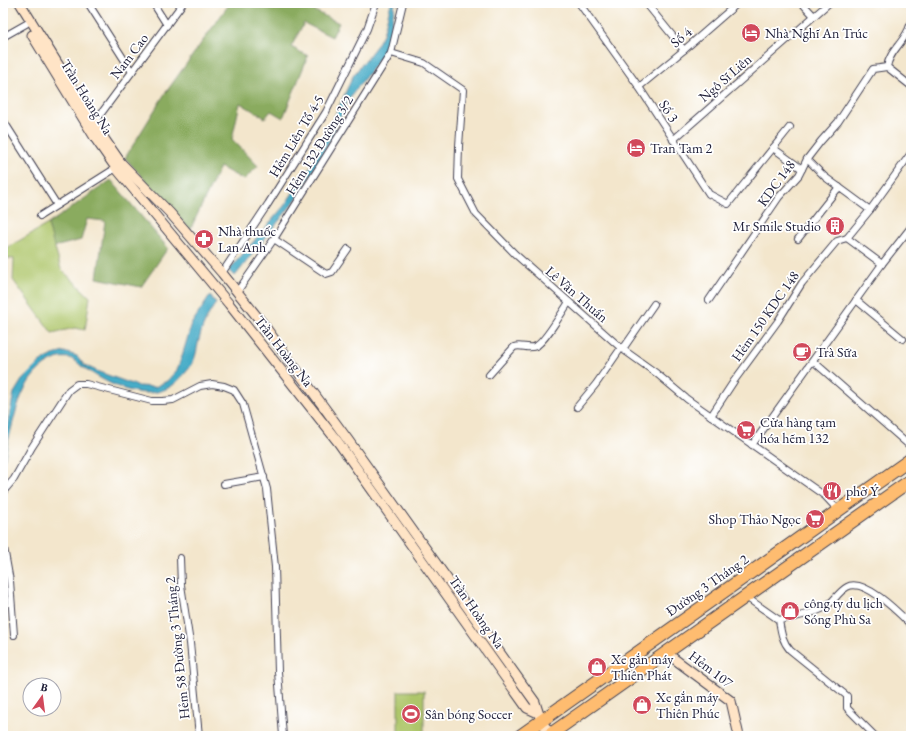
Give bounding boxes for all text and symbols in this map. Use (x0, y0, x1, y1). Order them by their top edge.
street label: Số 4 (666, 22, 696, 51)
hotel icon: Nhà Nghĩ An Trúc (740, 22, 762, 44)
place label: Nhà Nghĩ An Trúc (765, 24, 868, 42)
street label: Nam Cao (106, 29, 152, 83)
street label: Ngô Sĩ Liên (695, 50, 756, 106)
street label: Trần Hoàng Na (57, 56, 117, 138)
street label: Hẻm Liên Tổ 4-5 (264, 92, 328, 180)
street label: Hẻm 132 Đường 3/2 (281, 92, 357, 198)
street label: Số 3 (655, 96, 683, 126)
hotel icon: Tran Tam 2 (625, 137, 647, 159)
place label: Tran Tam 2 (650, 139, 713, 157)
street label: KDC 148 (753, 156, 799, 210)
building icon: Mr Smile Studio (824, 215, 846, 237)
place label: Mr Smile Studio (733, 217, 821, 235)
place label: Nhà thuốc Lan Anh (218, 222, 277, 256)
pharmacy icon: Nhà thuốc Lan Anh (193, 228, 215, 250)
street label: Lê Văn Thuấn (542, 262, 612, 327)
street label: Hẻm 150 KDC 148 (727, 267, 803, 365)
street label: Trần Hoàng Na (251, 312, 318, 390)
cafe icon: Trà Sữa (791, 341, 813, 363)
place label: Trà Sữa (816, 343, 857, 361)
place label: Cửa hàng tạm hóa hẽm 132 (760, 413, 836, 447)
supermarket icon: Cửa hàng tạm hóa hẽm 132 (735, 419, 757, 441)
restaurant icon: phở Ý (821, 480, 843, 502)
place label: phở Ý (846, 482, 879, 500)
supermarket icon: Shop Thảo Ngọc (804, 508, 826, 530)
place label: Shop Thảo Ngọc (709, 510, 801, 528)
street label: Đường 3 Tháng 2 (662, 550, 752, 620)
street label: Trần Hoàng Na (445, 572, 509, 652)
street label: Hẻm 58 Đường 3 Tháng 2 (161, 576, 193, 720)
place label: công ty du lịch Sóng Phù Sa (804, 594, 883, 628)
shop icon: công ty du lịch Sóng Phù Sa (779, 600, 801, 622)
street label: Hẻm 107 (685, 647, 737, 692)
place label: Xe gắn máy Thiên Phát (610, 650, 674, 684)
shop icon: Xe gắn máy Thiên Phát (586, 656, 608, 678)
north arrow (22, 677, 62, 717)
text: B (39, 680, 50, 695)
place label: Xe gắn máy Thiên Phúc (655, 688, 720, 722)
shop icon: Xe gắn máy Thiên Phúc (631, 694, 653, 716)
sports icon: Sân bóng Soccer (400, 703, 422, 725)
place label: Sân bóng Soccer (425, 705, 512, 723)

